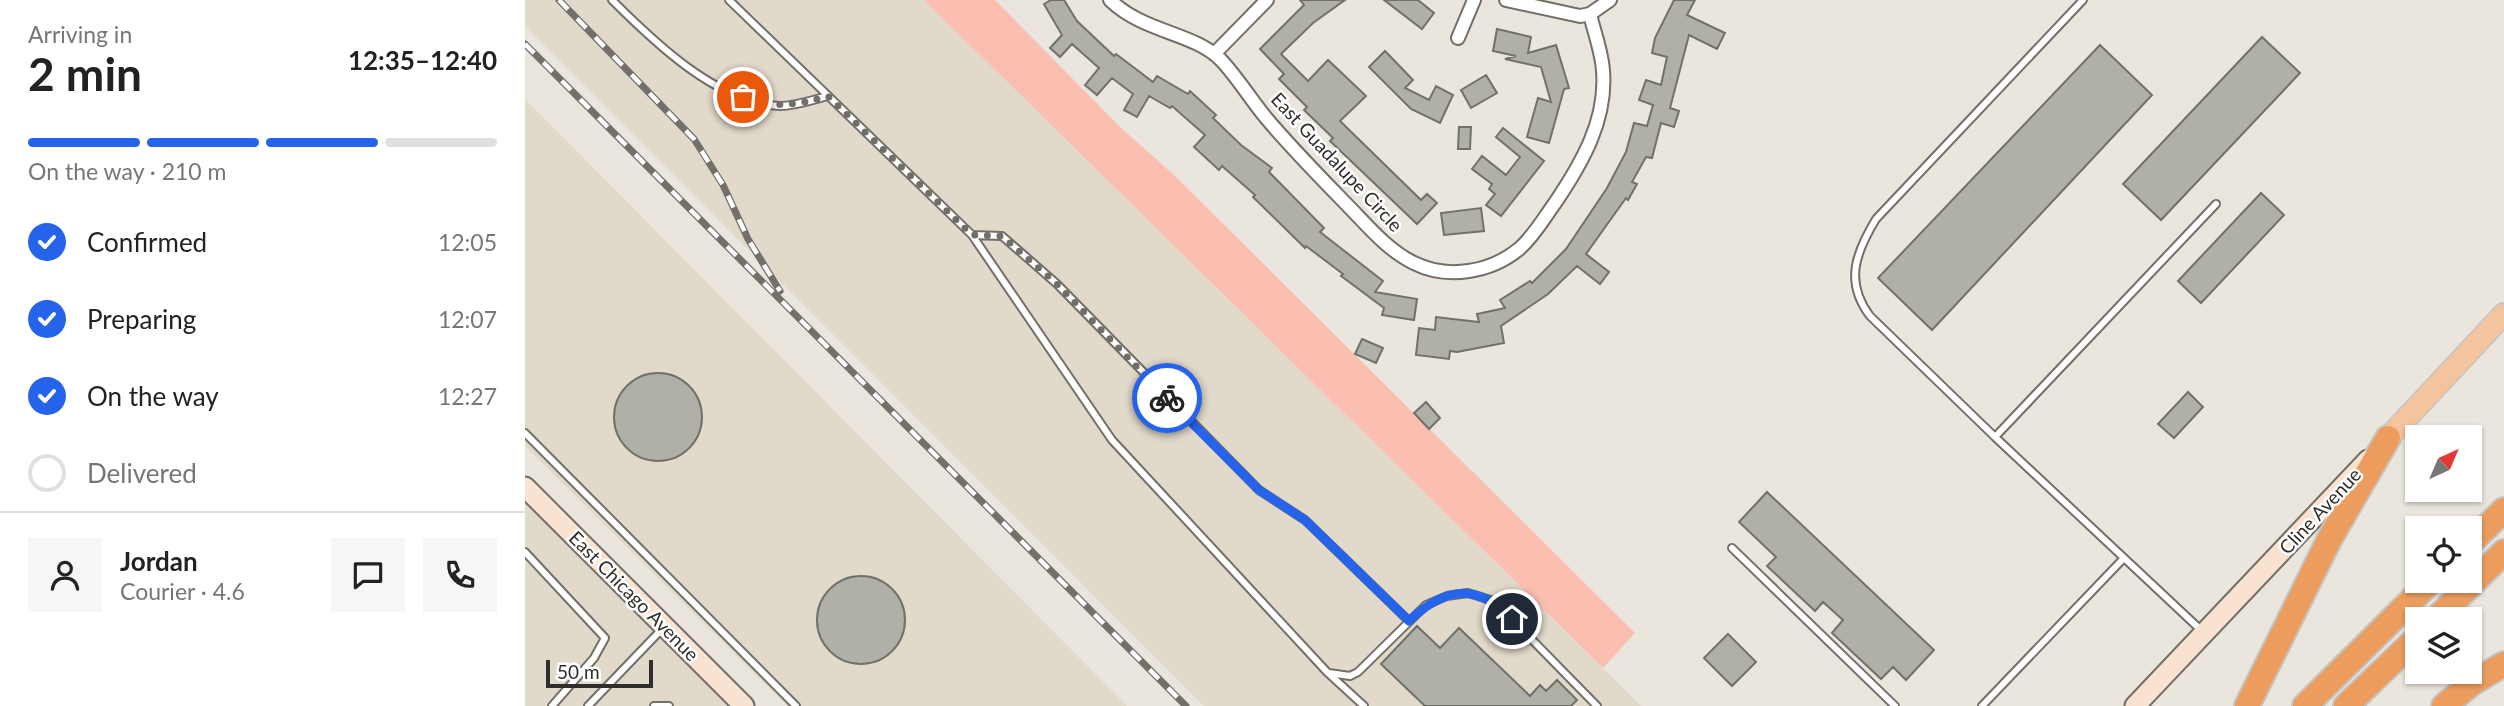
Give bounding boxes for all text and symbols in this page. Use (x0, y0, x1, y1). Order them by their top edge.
text: Arriving in (28, 20, 132, 48)
text: 12:35–12:40 (348, 44, 497, 76)
text: 2 min (28, 46, 142, 101)
pin (713, 67, 773, 127)
icon: bag (724, 78, 762, 116)
street label: East Guadalupe Circle (1267, 87, 1408, 236)
text: On the way · 210 m (28, 157, 227, 185)
icon: check (28, 223, 66, 261)
text: Confirmed (87, 226, 207, 258)
text: 12:05 (438, 228, 497, 256)
icon: check (28, 300, 66, 338)
text: Preparing (87, 303, 196, 335)
text: 12:07 (438, 305, 497, 333)
courier (1132, 363, 1202, 433)
icon: check (28, 377, 66, 415)
icon: bike (1148, 379, 1186, 417)
text: On the way (87, 380, 219, 412)
text: 12:27 (438, 382, 497, 410)
north arrow (2405, 425, 2481, 502)
map controls (2405, 425, 2482, 684)
text: Delivered (87, 457, 197, 489)
street label: Cline Avenue (2274, 463, 2365, 559)
button: locate (2405, 516, 2482, 593)
street label: East Chicago Avenue (565, 526, 704, 665)
button: person (28, 538, 102, 612)
button: chat (331, 538, 405, 612)
button: phone (423, 538, 497, 612)
text: Jordan (120, 545, 198, 577)
text: Courier · 4.6 (120, 577, 245, 605)
pin (1482, 589, 1542, 649)
icon: home (1493, 600, 1531, 638)
button: layers (2405, 607, 2482, 684)
scale bar (546, 657, 653, 689)
text: 50 m (557, 660, 600, 683)

